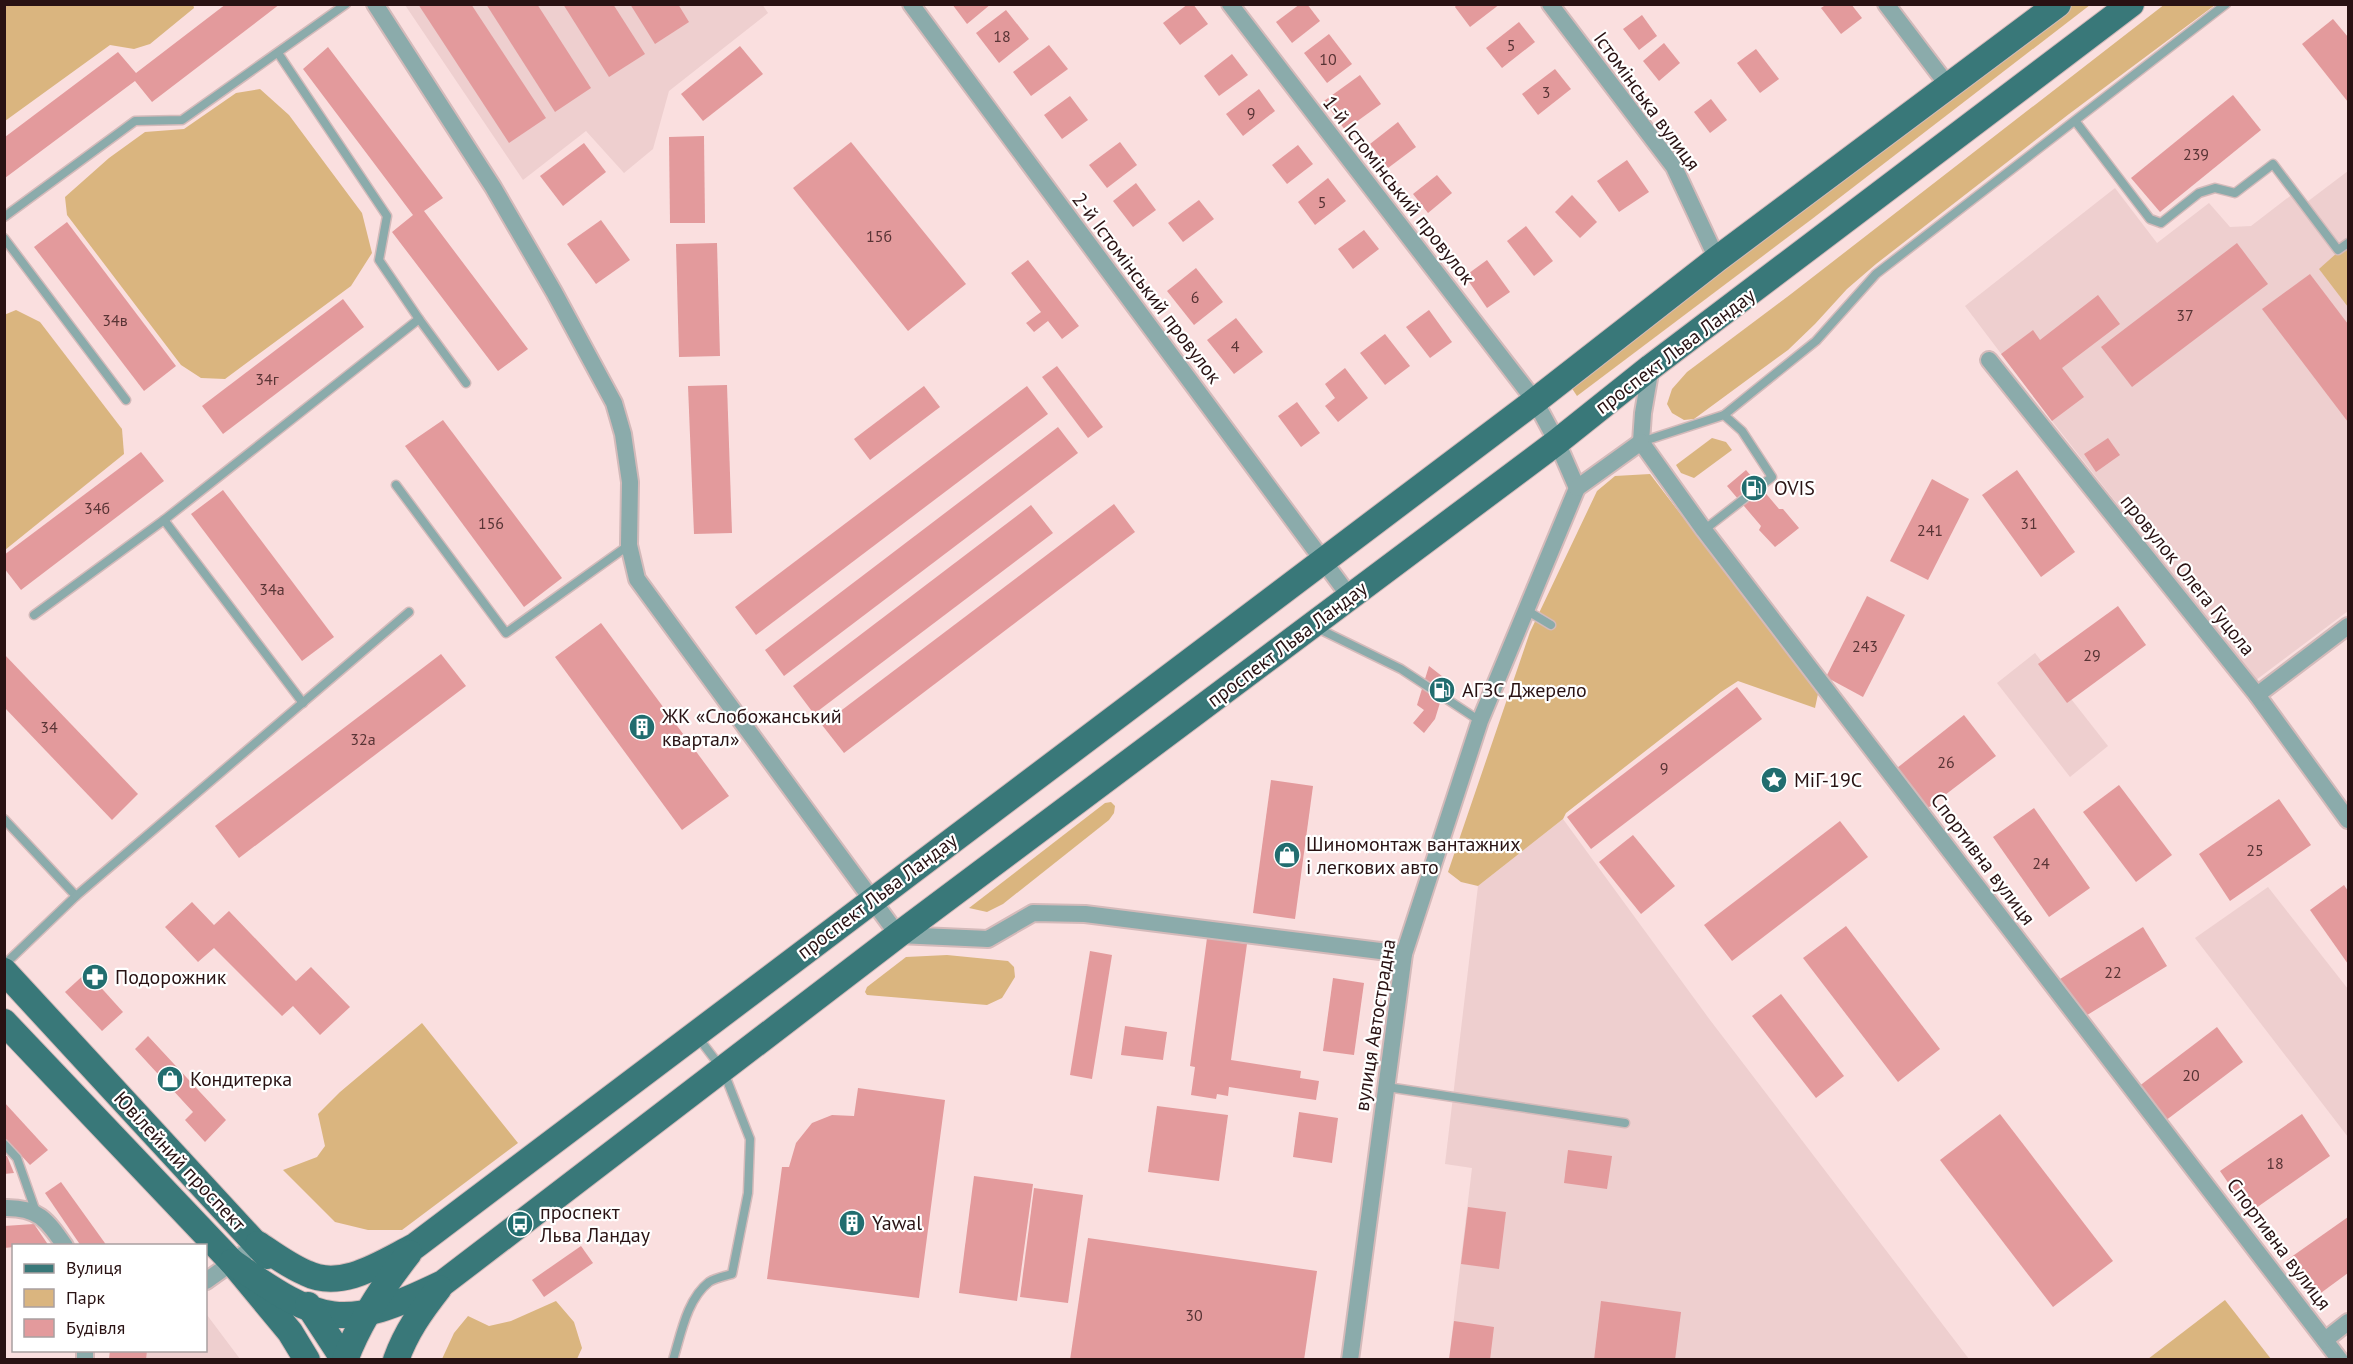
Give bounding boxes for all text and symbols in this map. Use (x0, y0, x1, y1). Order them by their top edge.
house number: 18 (993, 26, 1011, 46)
street label: Істомінська вулиця (1588, 26, 1706, 176)
house number: 5 (1507, 35, 1515, 55)
house number: 10 (1319, 49, 1337, 69)
house number: 3 (1542, 82, 1550, 102)
street label: 1-й Істомінський провулок (1317, 90, 1481, 290)
house number: 9 (1247, 103, 1255, 123)
house number: 239 (2183, 144, 2209, 164)
street label: 2-й Істомінський провулок (1067, 187, 1228, 389)
house number: 5 (1318, 192, 1326, 212)
house number: 15б (866, 226, 892, 246)
street label: проспект Льва Ландау (1590, 282, 1761, 420)
house number: 6 (1191, 287, 1199, 307)
house number: 37 (2176, 305, 2194, 325)
house number: 34в (102, 310, 128, 330)
house number: 4 (1231, 336, 1240, 356)
house number: 34г (255, 369, 279, 389)
fuel station icon: OVIS (1739, 473, 1769, 503)
place label: OVIS (1774, 475, 1815, 501)
street label: провулок Олега Гуцола (2115, 489, 2261, 661)
house number: 34б (84, 498, 110, 518)
house number: 156 (478, 513, 504, 533)
house number: 31 (2020, 513, 2038, 533)
house number: 241 (1917, 520, 1943, 540)
street label: проспект Льва Ландау (1202, 575, 1373, 713)
house number: 34а (259, 579, 285, 599)
house number: 243 (1852, 636, 1878, 656)
house number: 29 (2083, 645, 2101, 665)
fuel station icon: АГЗС Джерело (1427, 675, 1457, 705)
place label: АГЗС Джерело (1462, 677, 1587, 703)
place label: ЖК «Слобожанський квартал» (661, 703, 842, 752)
building icon: ЖК «Слобожанський квартал» (627, 712, 657, 742)
house number: 34 (40, 717, 58, 737)
house number: 32а (350, 729, 376, 749)
house number: 26 (1937, 752, 1955, 772)
house number: 9 (1660, 758, 1668, 778)
place icon: МіГ-19С (1759, 765, 1789, 795)
place label: МіГ-19С (1794, 767, 1862, 793)
street label: Спортивна вулиця (1925, 788, 2041, 930)
street label: проспект Льва Ландау (792, 827, 963, 965)
place label: Шиномонтаж вантажних і легкових авто (1306, 831, 1521, 880)
shop icon: Шиномонтаж вантажних і легкових авто (1272, 840, 1302, 870)
house number: 25 (2246, 840, 2264, 860)
house number: 24 (2032, 853, 2050, 873)
street label: вулиця Автострадна (1349, 937, 1401, 1113)
pharmacy icon: Подорожник (80, 962, 110, 992)
house number: 22 (2104, 962, 2122, 982)
place label: Подорожник (115, 964, 227, 990)
shop icon: Кондитерка (155, 1064, 185, 1094)
house number: 20 (2182, 1065, 2200, 1085)
place label: Кондитерка (190, 1066, 292, 1092)
street label: Ювілейний проспект (108, 1086, 252, 1236)
house number: 18 (2266, 1153, 2284, 1173)
street label: Спортивна вулиця (2221, 1173, 2337, 1315)
place label: проспект Льва Ландау (539, 1199, 651, 1248)
building icon: Yawal (837, 1208, 867, 1238)
bus stop icon: проспект Льва Ландау (505, 1209, 535, 1239)
place label: Yawal (872, 1210, 922, 1236)
legend (12, 1244, 207, 1352)
text: Вулиця (66, 1256, 122, 1279)
text: Парк (66, 1286, 106, 1309)
house number: 30 (1185, 1305, 1203, 1325)
text: Будівля (66, 1316, 125, 1339)

